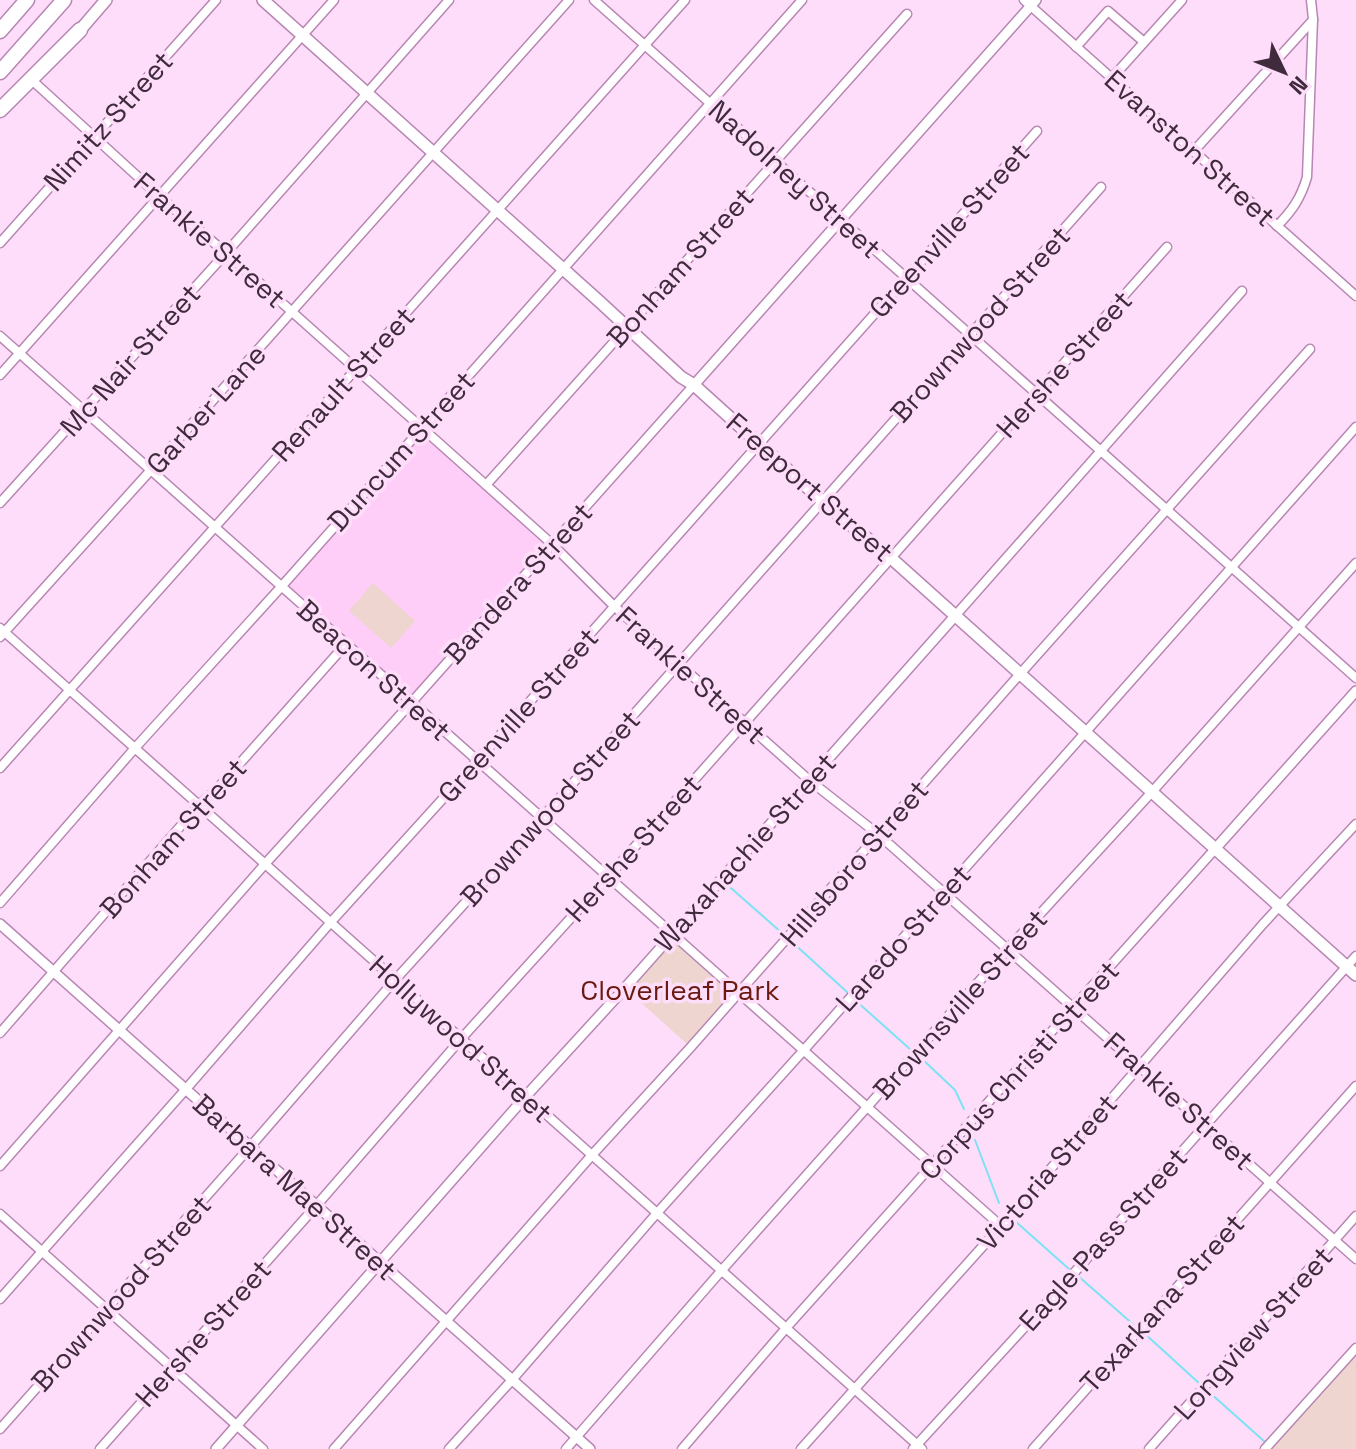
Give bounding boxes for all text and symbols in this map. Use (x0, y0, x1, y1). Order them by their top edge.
north arrow (1244, 32, 1324, 112)
street label: Nimitz Street (36, 43, 180, 199)
street label: Evanston Street (1097, 62, 1283, 234)
text: N (1283, 71, 1314, 101)
street label: Nadolney Street (701, 92, 889, 266)
street label: Greenville Street (861, 135, 1037, 325)
street label: Frankie Street (127, 164, 293, 316)
street label: Bonham Street (599, 179, 761, 355)
street label: Brownwood Street (882, 218, 1078, 430)
street label: Mc Nair Street (52, 276, 208, 444)
street label: Hershe Street (988, 283, 1140, 445)
street label: Renault Street (264, 299, 422, 469)
street label: Garber Lane (138, 337, 274, 481)
street label: Duncum Street (320, 363, 482, 539)
street label: Freeport Street (719, 405, 901, 569)
street label: Bandera Street (436, 495, 600, 671)
street label: Beacon Street (290, 591, 458, 749)
street label: Frankie Street (608, 598, 774, 752)
street label: Greenville Street (430, 620, 606, 810)
street label: Brownwood Street (452, 702, 648, 914)
street label: Waxahachie Street (646, 745, 844, 959)
street label: Bonham Street (92, 750, 254, 926)
street label: Hershe Street (557, 767, 709, 929)
street label: Hillsboro Street (772, 772, 936, 954)
street label: Laredo Street (827, 857, 979, 1019)
street label: Brownsville Street (865, 901, 1055, 1107)
street label: Hollywood Street (362, 947, 560, 1131)
street label: Corpus Christi Street (911, 953, 1127, 1187)
park label: Cloverleaf Park (580, 972, 780, 1008)
street label: Frankie Street (1096, 1024, 1262, 1178)
street label: Barbara Mae Street (186, 1086, 404, 1288)
street label: Victoria Street (969, 1086, 1125, 1258)
street label: Eagle Pass Street (1011, 1140, 1195, 1338)
street label: Brownwood Street (23, 1187, 219, 1399)
street label: Texarkana Street (1072, 1206, 1252, 1400)
street label: Longview Street (1166, 1239, 1340, 1427)
street label: Hershe Street (127, 1252, 279, 1414)

